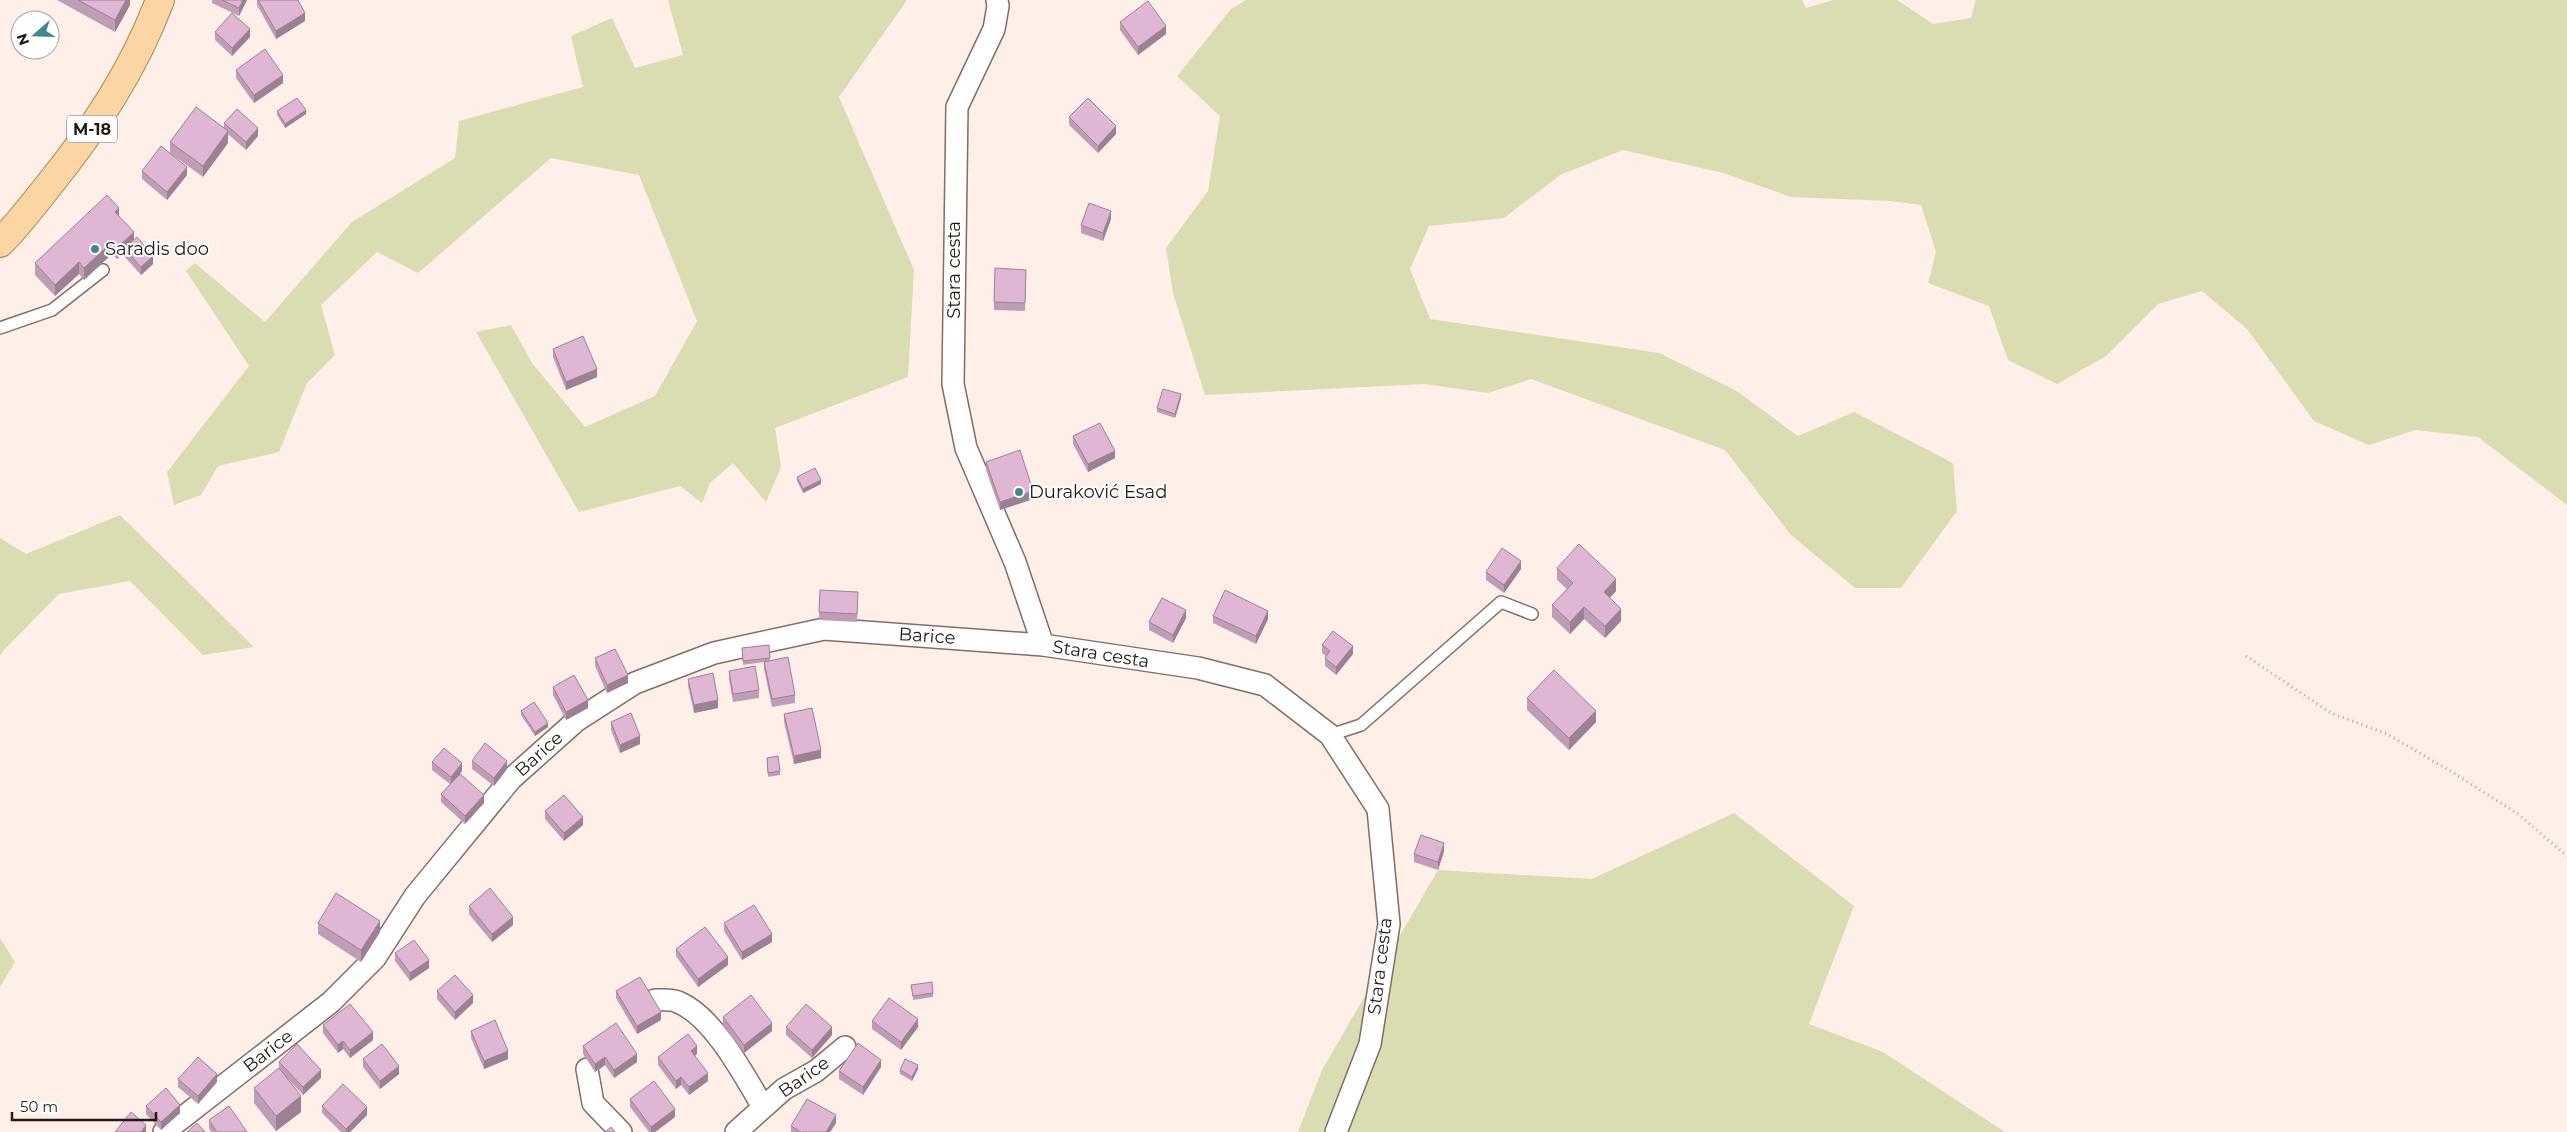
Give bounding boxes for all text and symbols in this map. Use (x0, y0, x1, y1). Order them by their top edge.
north arrow (10, 10, 60, 60)
text: N (12, 31, 33, 48)
road number: M-18 (67, 116, 117, 142)
street label: Stara cesta (943, 221, 965, 319)
place label: Saradis doo (105, 238, 209, 260)
marker: Saradis doo (89, 243, 101, 255)
place label: Duraković Esad (1029, 481, 1167, 503)
marker: Duraković Esad (1013, 486, 1025, 498)
street label: Barice (898, 623, 956, 649)
street label: Stara cesta (1051, 635, 1151, 673)
street label: Barice (510, 727, 568, 781)
street label: Stara cesta (1363, 916, 1397, 1016)
street label: Barice (239, 1025, 297, 1077)
street label: Barice (774, 1052, 834, 1102)
scale bar (12, 1090, 156, 1122)
text: 50 m (20, 1097, 58, 1116)

